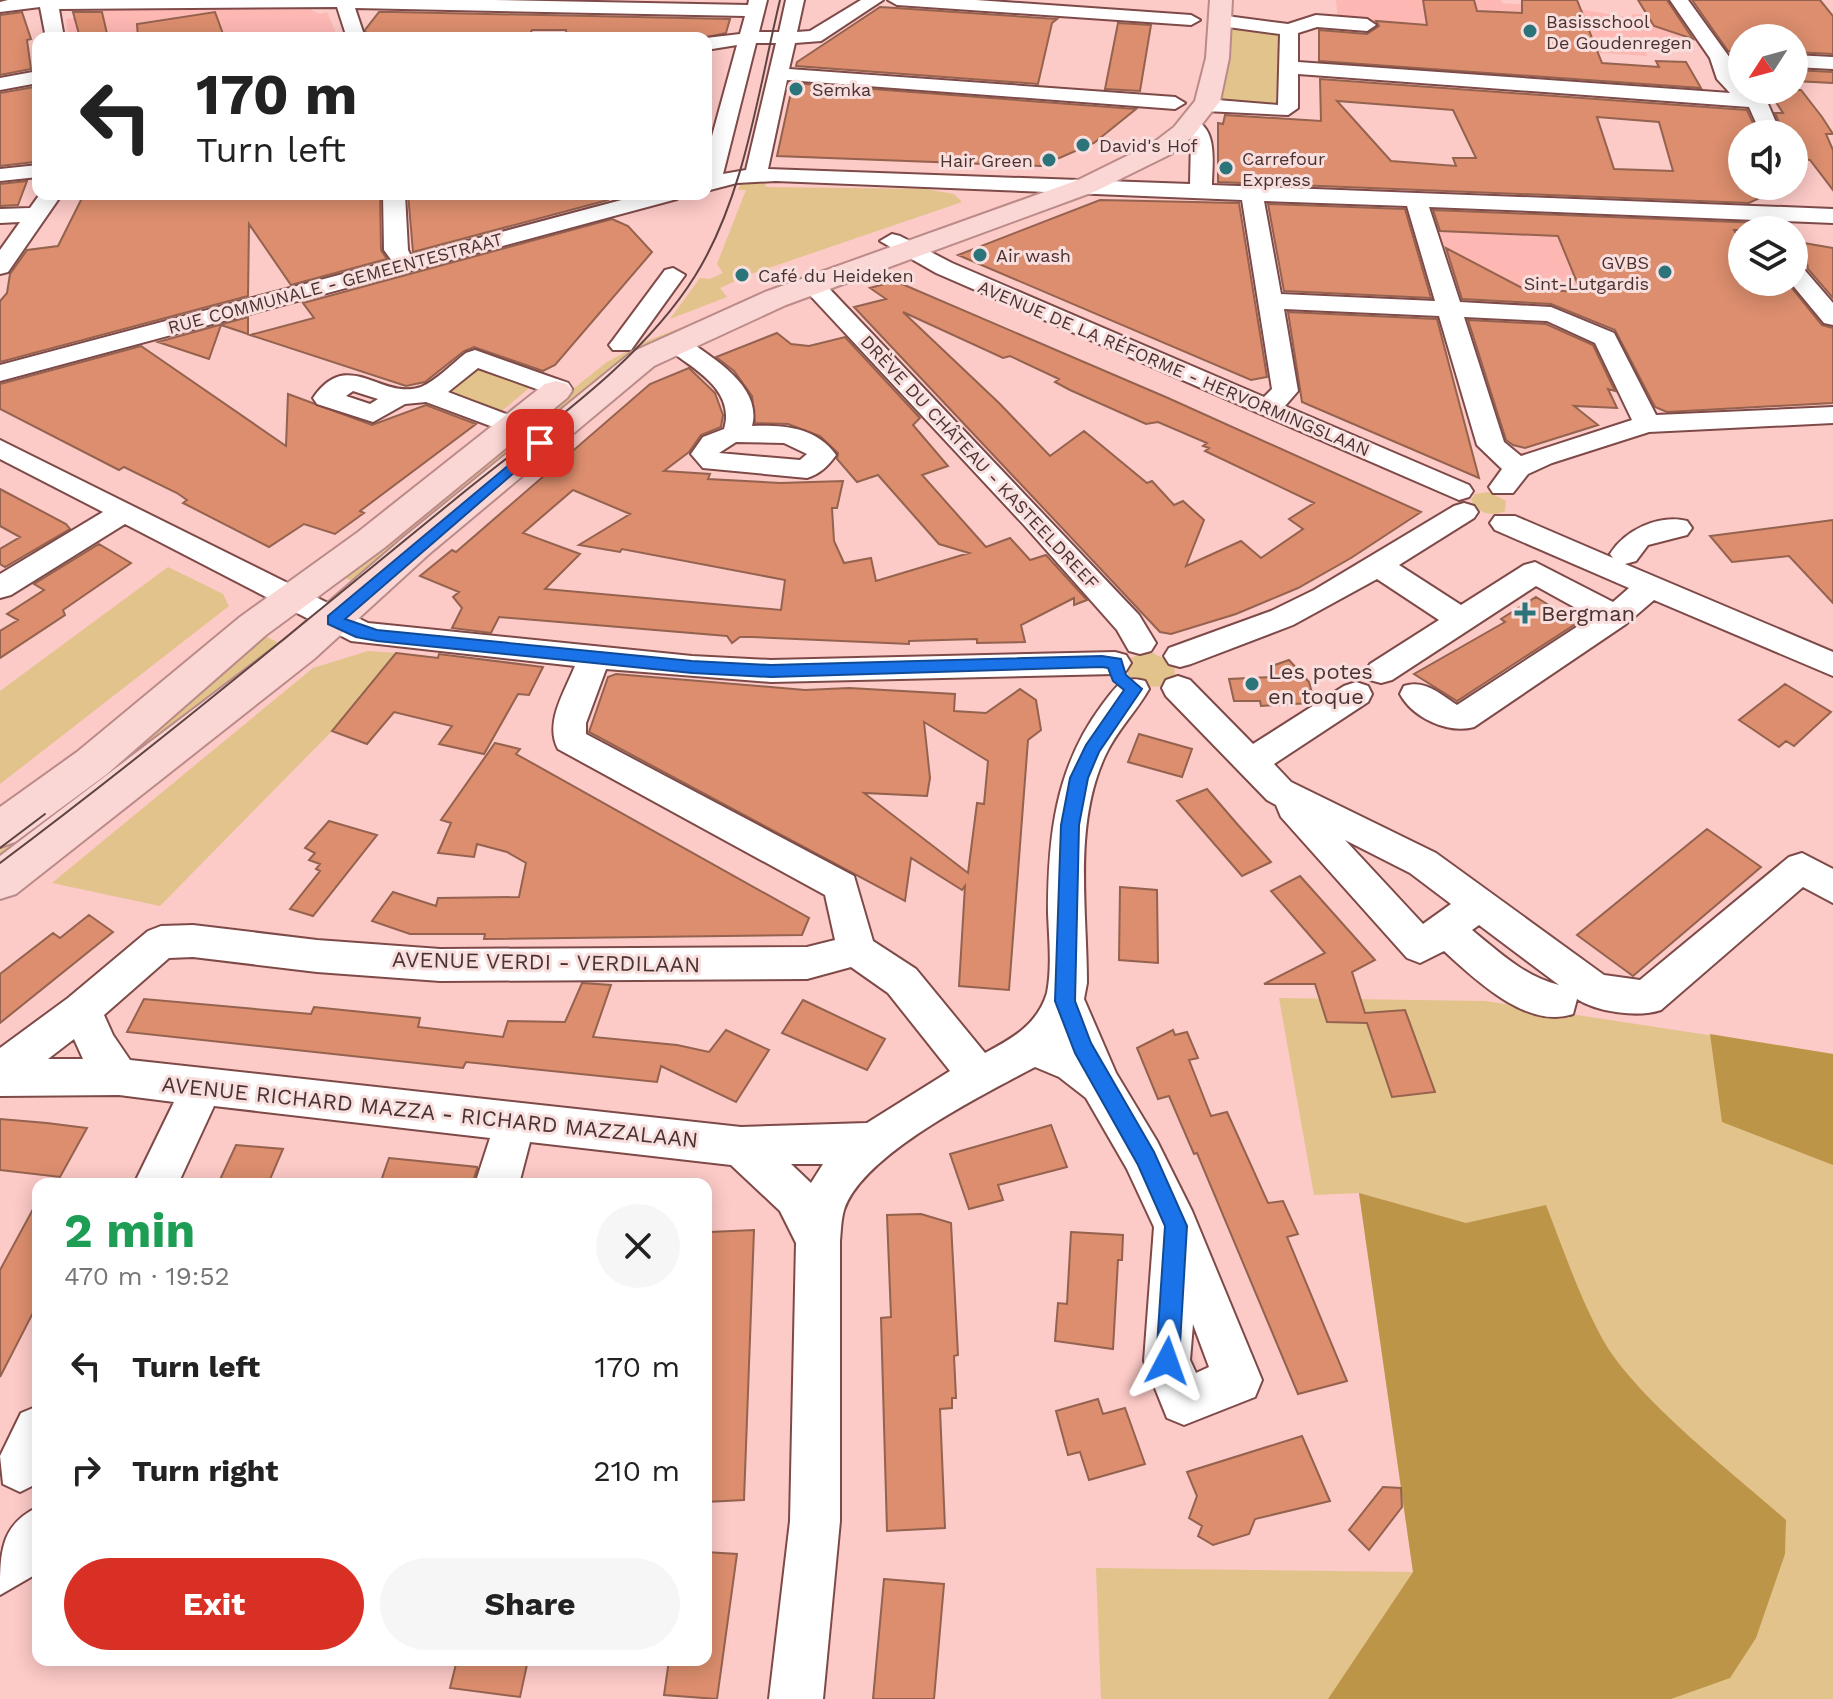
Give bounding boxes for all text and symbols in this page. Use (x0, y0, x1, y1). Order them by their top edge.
place label: Basisschool De Goudenregen (1546, 11, 1692, 53)
marker: Basisschool De Goudenregen (1521, 22, 1539, 40)
north arrow (1728, 24, 1808, 104)
map controls (1728, 24, 1808, 296)
text: 170 m (196, 62, 358, 128)
icon: left (64, 64, 168, 168)
place label: Semka (812, 79, 871, 100)
marker: Semka (787, 80, 805, 98)
button: sound (1728, 120, 1808, 200)
text: Turn left (196, 129, 346, 171)
place label: David's Hof (1099, 135, 1198, 156)
marker: David's Hof (1074, 136, 1092, 154)
place label: Carrefour Express (1242, 148, 1325, 190)
place label: Hair Green (940, 150, 1033, 171)
marker: Hair Green (1040, 151, 1058, 169)
marker: Carrefour Express (1217, 159, 1235, 177)
button: layers (1728, 216, 1808, 296)
street label: RUE COMMUNALE - GEMEENTESTRAAT (165, 228, 505, 338)
place label: Air wash (996, 245, 1071, 266)
marker: Air wash (971, 246, 989, 264)
place label: GVBS Sint-Lutgardis (1524, 252, 1649, 294)
marker: GVBS Sint-Lutgardis (1656, 263, 1674, 281)
place label: Café du Heideken (758, 265, 914, 286)
marker: Café du Heideken (733, 266, 751, 284)
street label: AVENUE DE LA RÉFORME - HERVORMINGSLAAN (975, 276, 1373, 460)
street label: DRÈVE DU CHÂTEAU - KASTEELDREEF (857, 331, 1103, 593)
pin (506, 409, 574, 477)
icon: arrive (518, 421, 562, 465)
place label: Bergman (1541, 601, 1635, 626)
marker: Bergman (1516, 604, 1534, 622)
place label: Les potes en toque (1268, 659, 1373, 709)
marker: Les potes en toque (1243, 675, 1261, 693)
street label: AVENUE VERDI - VERDILAAN (392, 947, 700, 977)
street label: AVENUE RICHARD MAZZA - RICHARD MAZZALAAN (160, 1071, 700, 1153)
text: 2 min (64, 1202, 195, 1259)
button: close (596, 1204, 680, 1288)
text: 470 m · 19:52 (64, 1261, 230, 1291)
position arrow (1125, 1319, 1209, 1403)
icon: left (64, 1344, 108, 1388)
text: Turn left (132, 1349, 260, 1384)
text: 170 m (595, 1349, 680, 1384)
icon: right (64, 1448, 108, 1492)
text: Turn right (132, 1453, 278, 1488)
text: 210 m (593, 1453, 680, 1488)
button: Exit (64, 1558, 364, 1650)
button: Share (380, 1558, 680, 1650)

